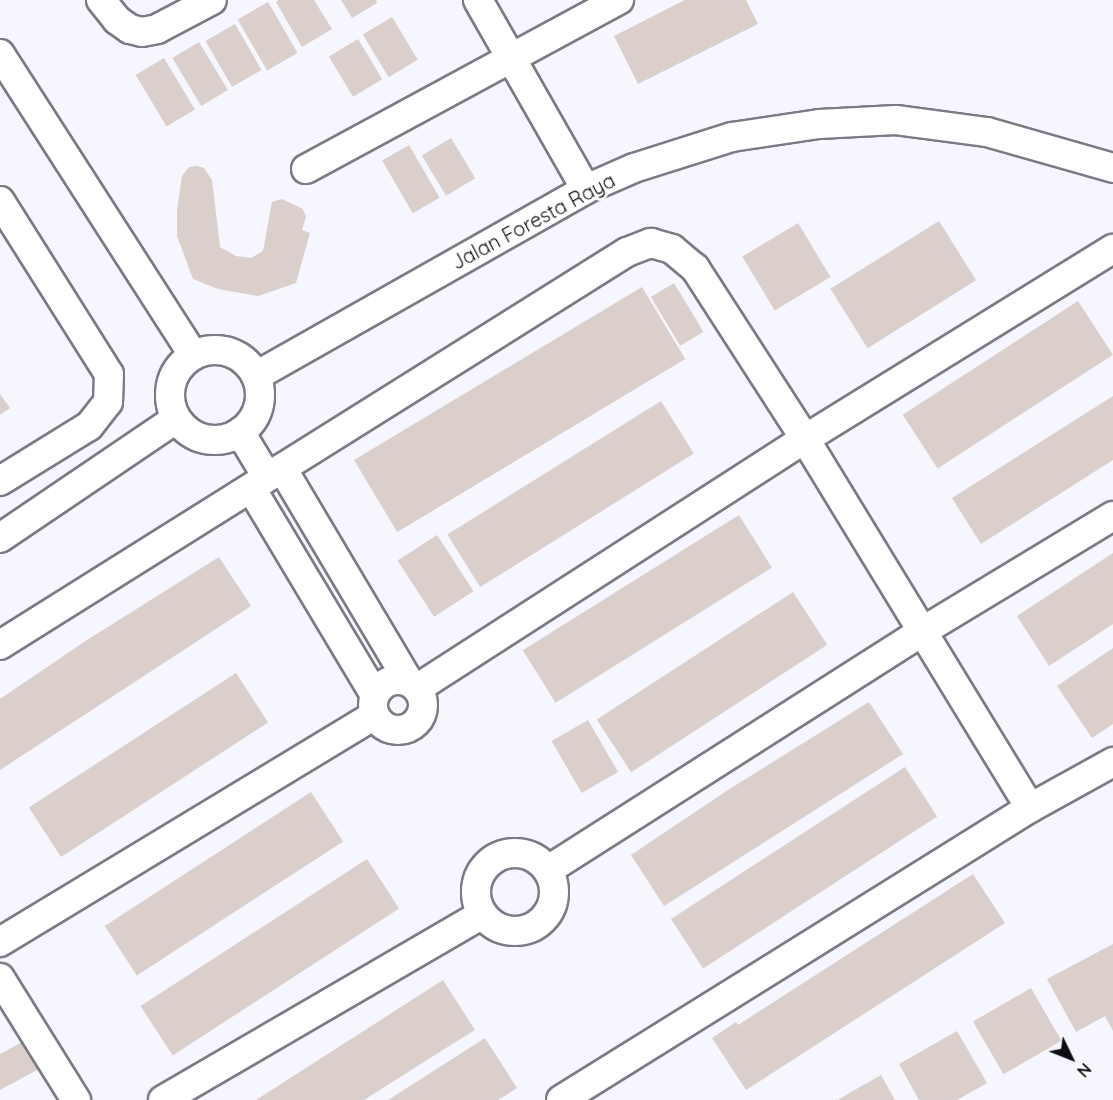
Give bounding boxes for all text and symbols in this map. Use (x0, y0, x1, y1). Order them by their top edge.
street label: Jalan Foresta Raya (447, 168, 619, 274)
north arrow (1041, 1028, 1101, 1088)
text: N (1073, 1059, 1095, 1081)

